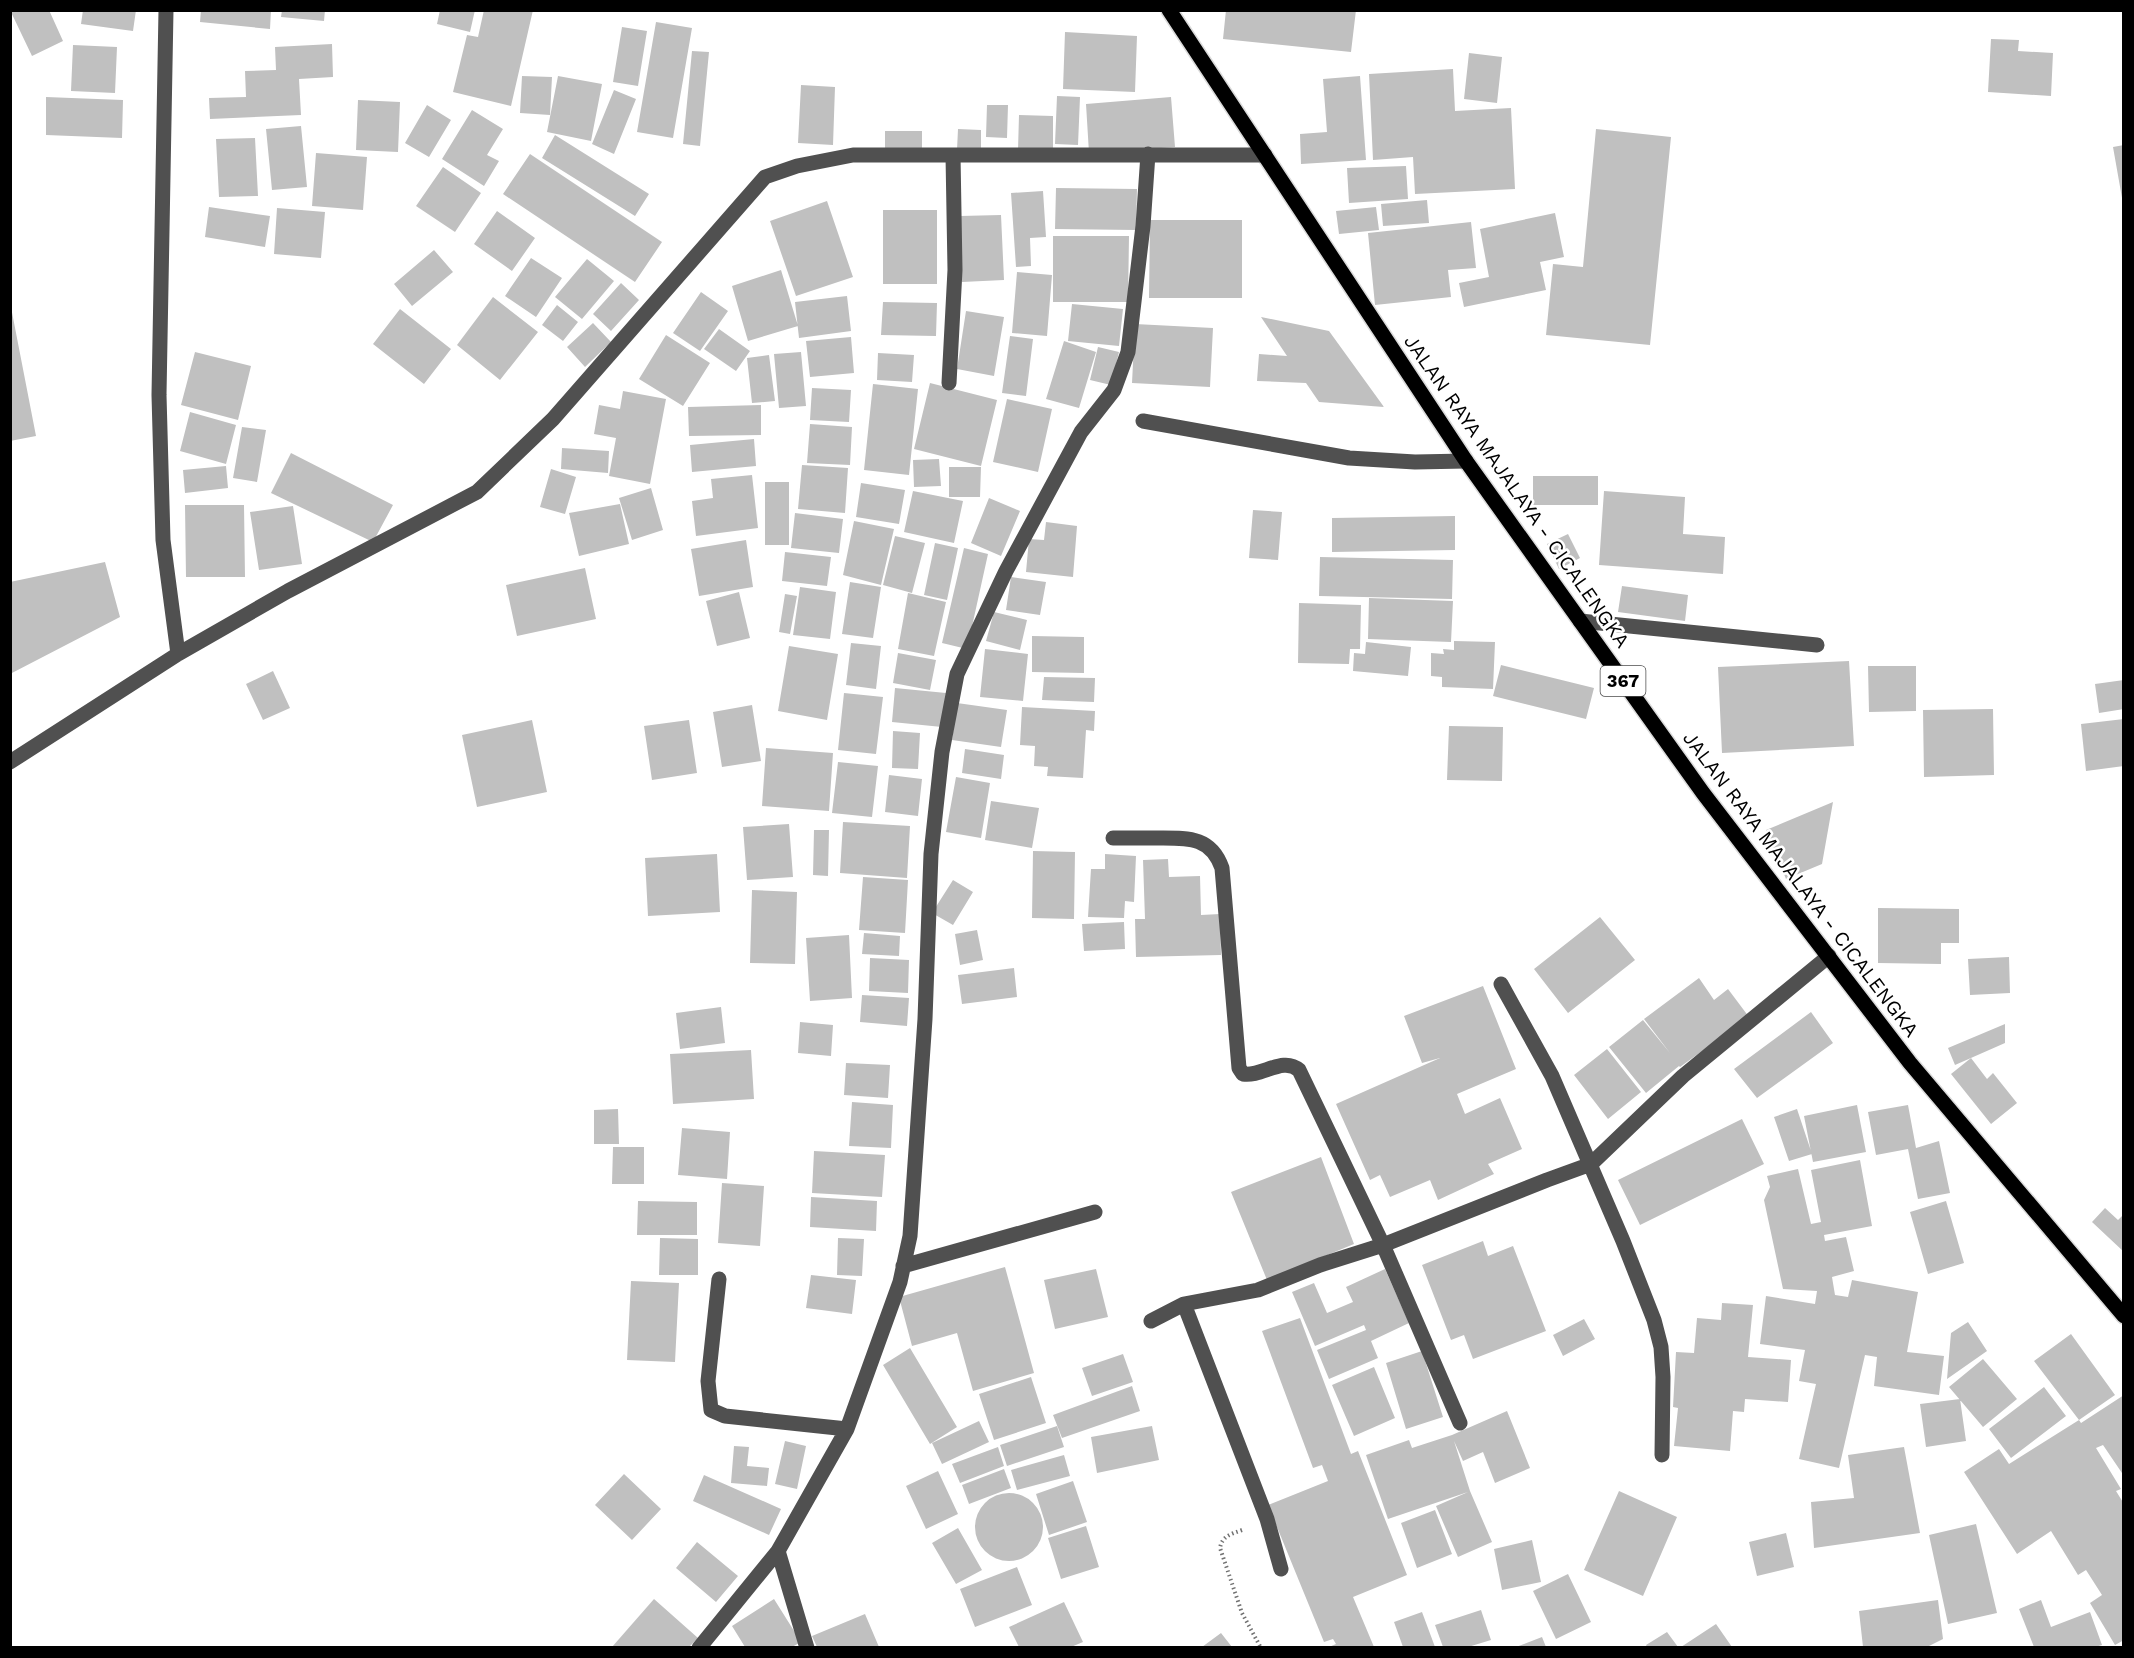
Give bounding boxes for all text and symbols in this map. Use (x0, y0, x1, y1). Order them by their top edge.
street label: JALAN RAYA MAJALAYA - CICALENGKA (1399, 330, 1635, 652)
road number: 367 (1600, 666, 1646, 696)
street label: JALAN RAYA MAJALAYA - CICALENGKA (1678, 726, 1924, 1042)

